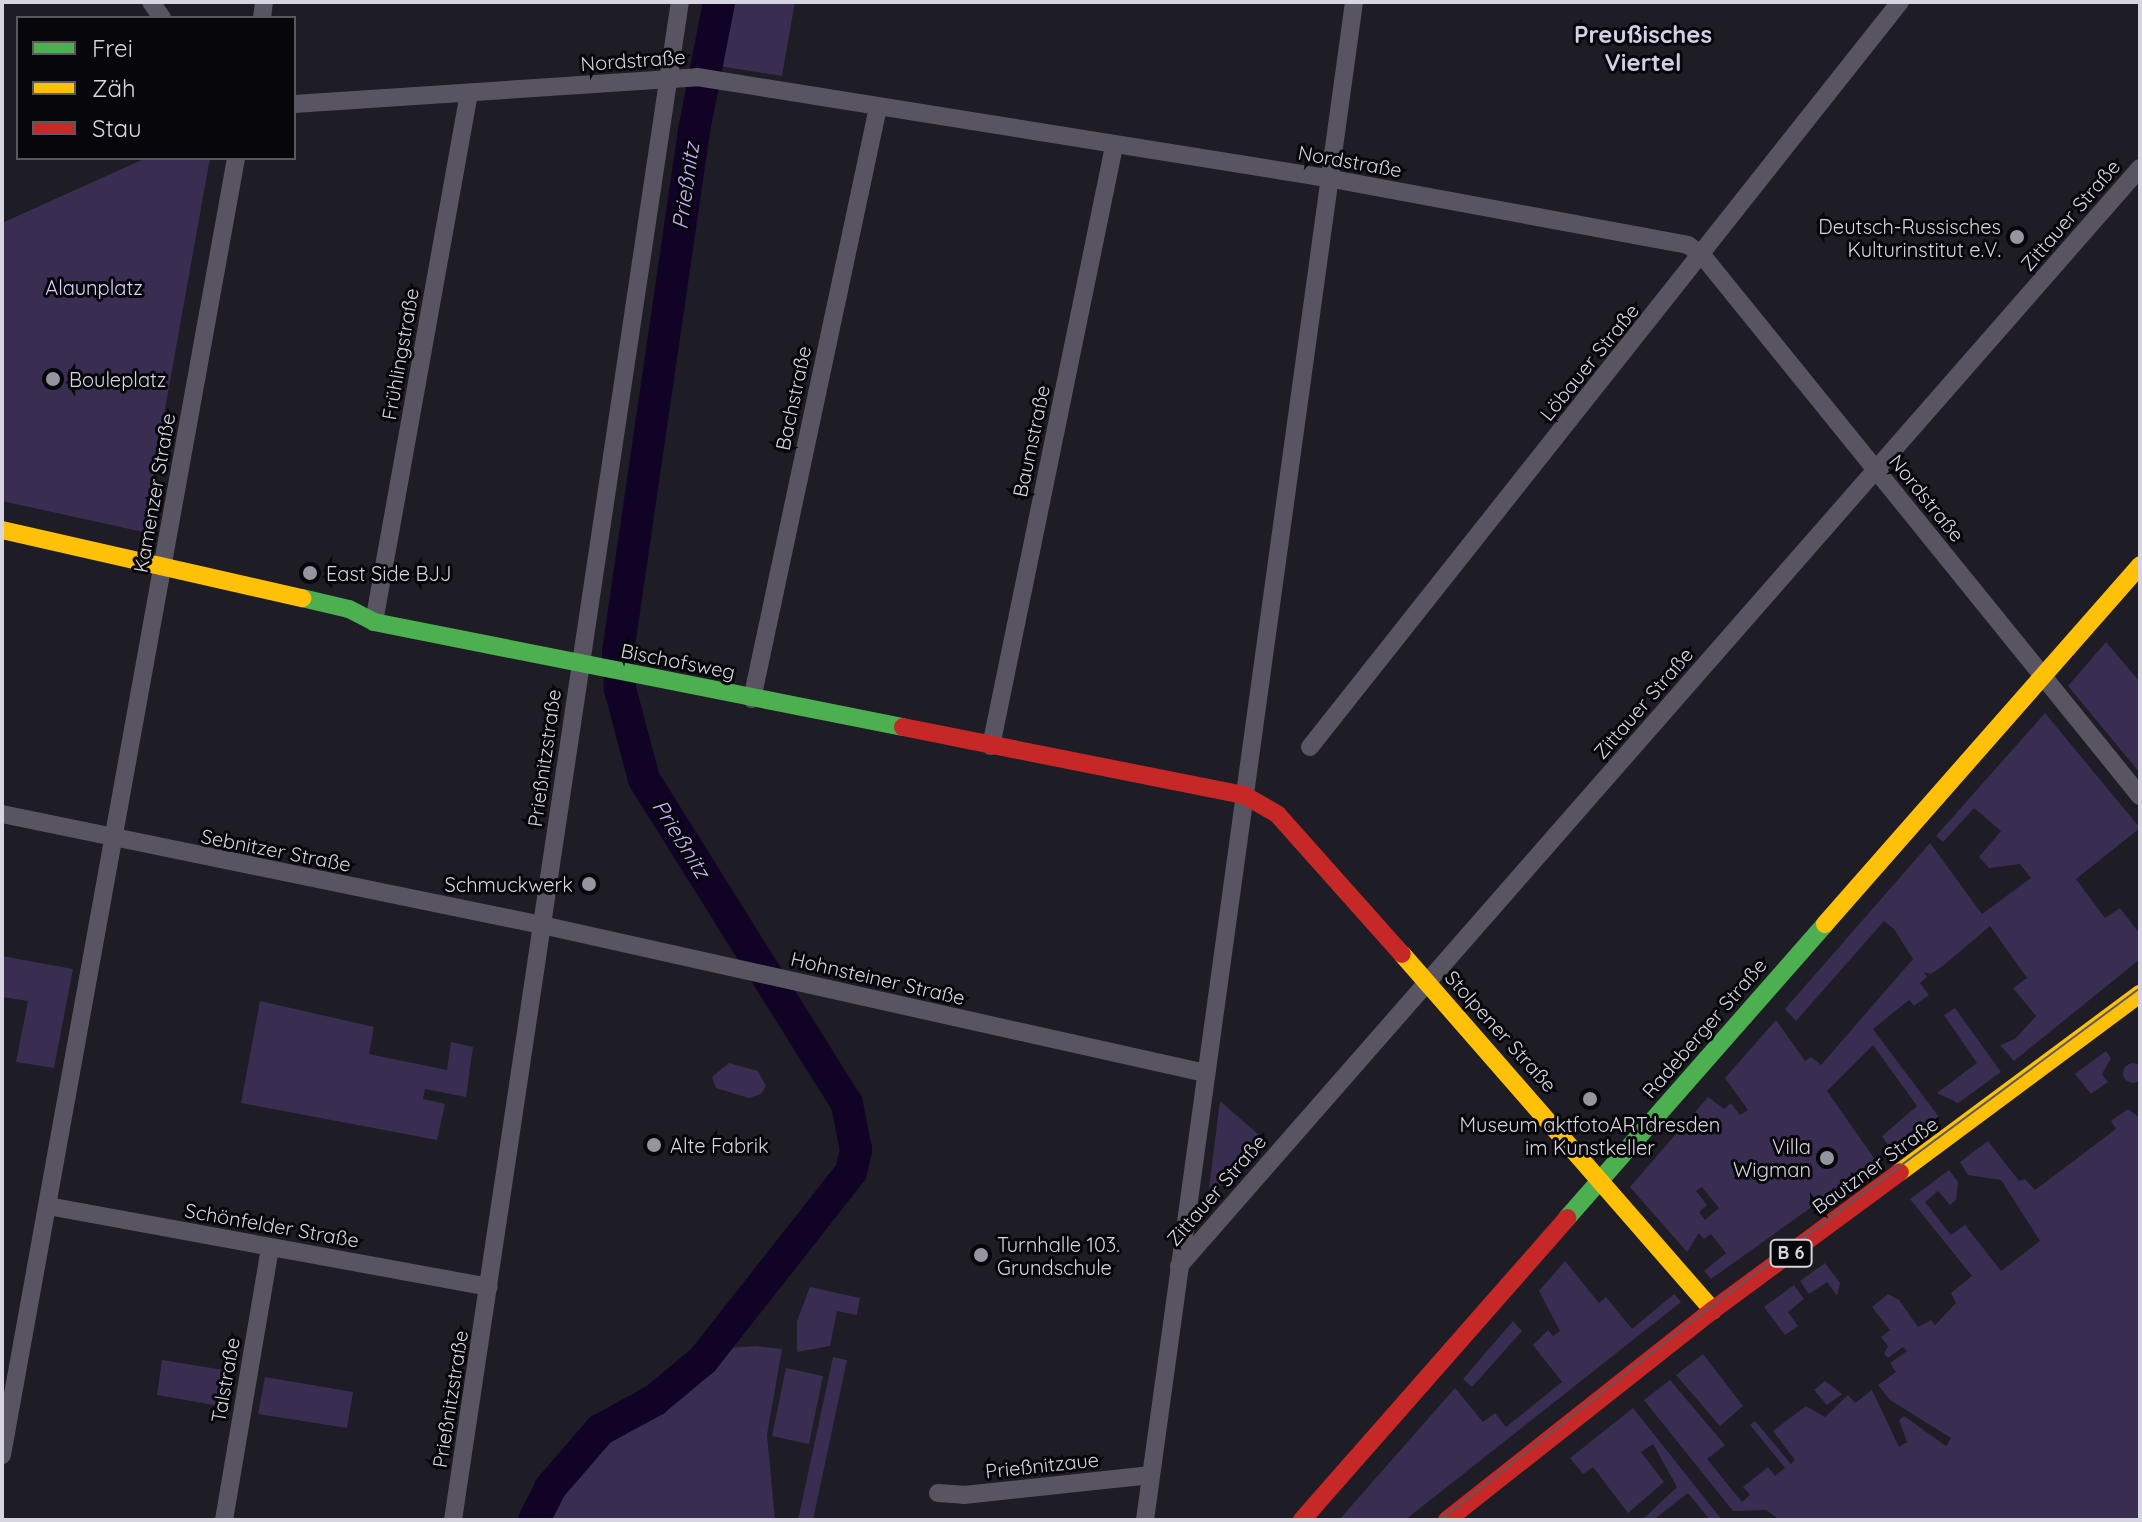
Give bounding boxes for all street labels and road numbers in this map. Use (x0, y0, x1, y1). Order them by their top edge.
street label: Nordstraße (580, 44, 686, 76)
street label: Nordstraße (1296, 140, 1404, 182)
street label: Zittauer Straße (2015, 154, 2125, 276)
street label: Frühlingstraße (377, 286, 423, 422)
street label: Löbauer Straße (1534, 299, 1644, 425)
street label: Bachstraße (770, 344, 816, 452)
street label: Baumstraße (1007, 383, 1055, 499)
street label: Kamenzer Straße (128, 411, 180, 575)
street label: Nordstraße (1885, 450, 1969, 546)
street label: Bischofsweg (619, 638, 737, 684)
street label: Zittauer Straße (1588, 642, 1698, 764)
street label: Prießnitzstraße (522, 688, 566, 828)
street label: Sebnitzer Straße (199, 824, 353, 876)
street label: Hohnsteiner Straße (789, 946, 967, 1010)
street label: Radeberger Straße (1637, 953, 1771, 1103)
street label: Stolpener Straße (1440, 965, 1562, 1097)
street label: Bautzner Straße (1807, 1111, 1943, 1219)
street label: Zittauer Straße (1161, 1129, 1271, 1251)
street label: Schönfelder Straße (183, 1198, 361, 1252)
road number: B 6 (1769, 1239, 1813, 1267)
street label: Prießnitzstraße (427, 1329, 473, 1469)
street label: Talstraße (206, 1336, 244, 1424)
street label: Prießnitzaue (984, 1447, 1100, 1483)

